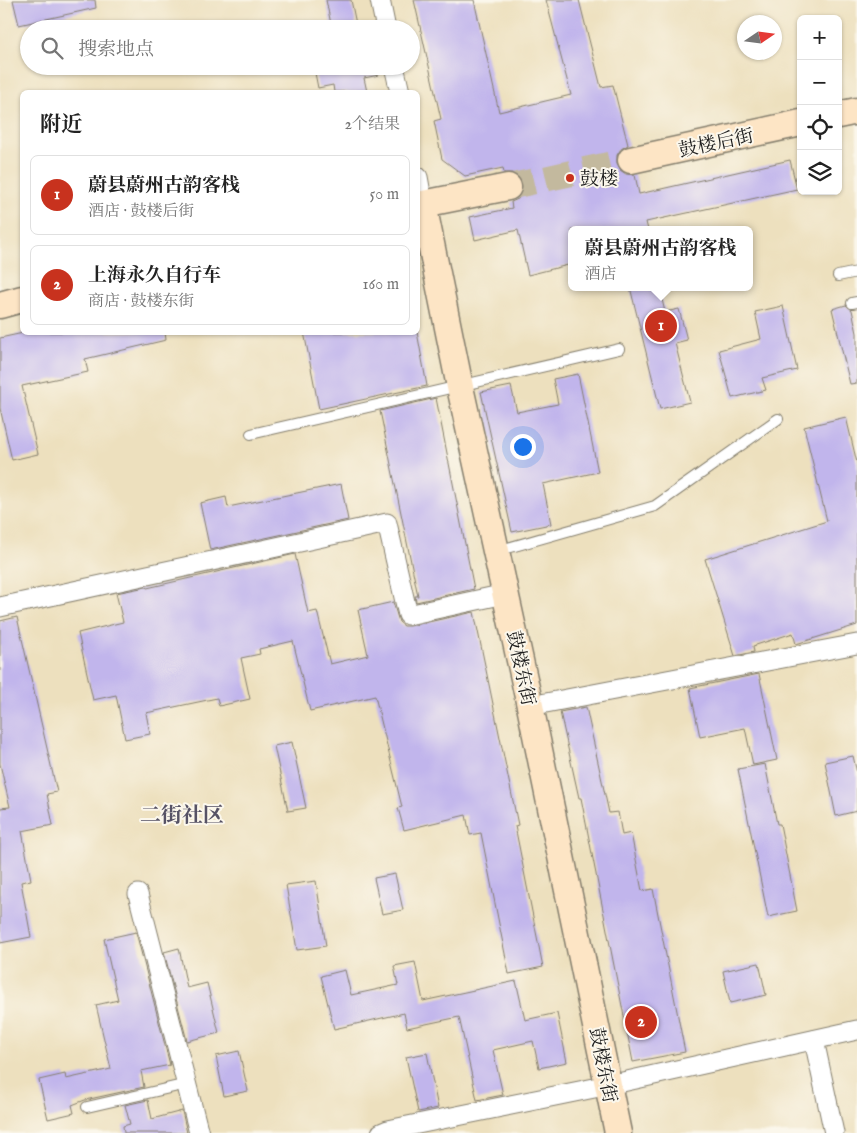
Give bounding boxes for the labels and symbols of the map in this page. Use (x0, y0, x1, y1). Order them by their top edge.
north arrow (737, 15, 782, 60)
street label: 鼓楼后街 (677, 124, 756, 164)
place label: 鼓楼 (580, 168, 618, 192)
marker: 鼓楼 (564, 172, 576, 184)
pin: 1 (645, 307, 677, 345)
your location (510, 434, 536, 460)
street label: 鼓楼东街 (500, 629, 540, 708)
district label: 二街社区 (140, 803, 224, 830)
pin: 2 (625, 1003, 657, 1041)
street label: 鼓楼东街 (583, 1026, 621, 1105)

